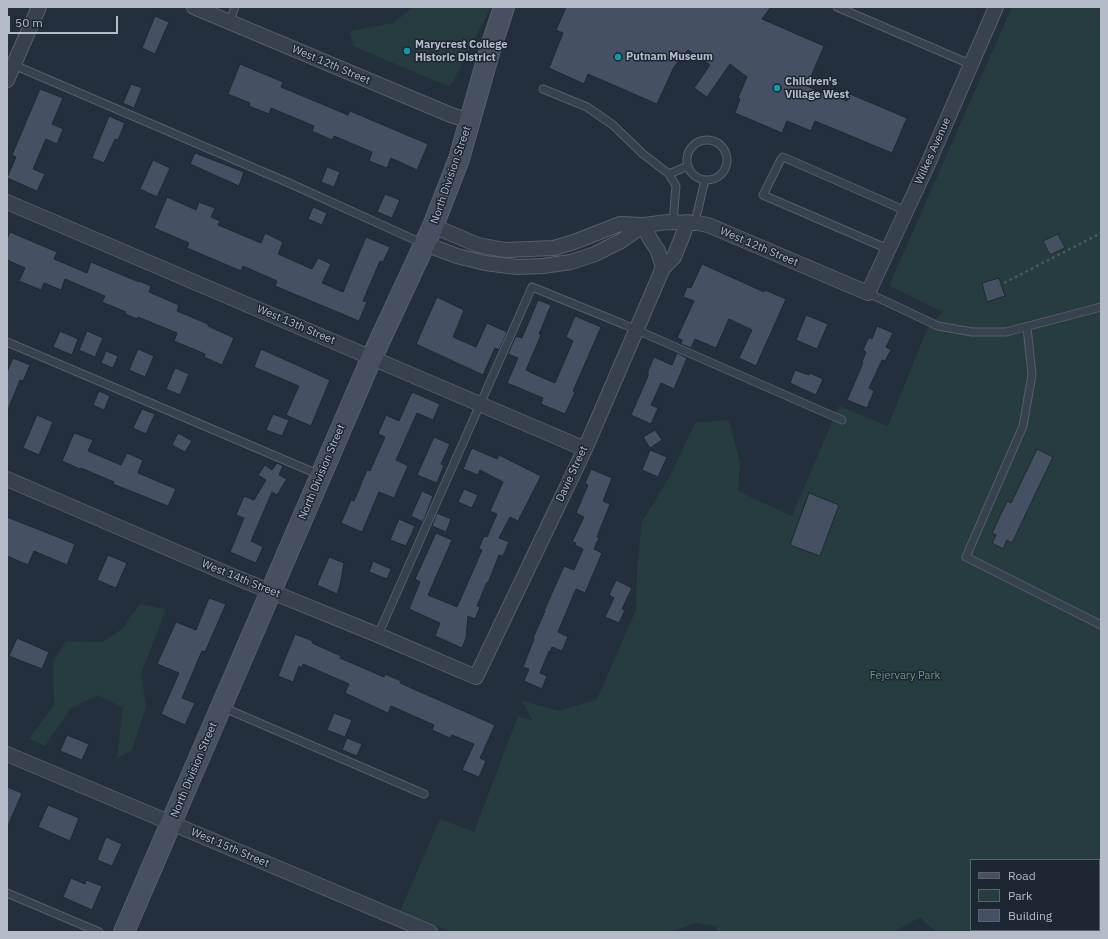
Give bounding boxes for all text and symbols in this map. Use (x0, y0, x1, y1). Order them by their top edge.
scale bar (10, 8, 120, 34)
text: 50 m (15, 15, 43, 30)
place label: Marycrest College Historic District (415, 38, 507, 64)
street label: West 12th Street (290, 43, 372, 87)
marker: Marycrest College Historic District (402, 46, 412, 56)
place label: Putnam Museum (626, 50, 713, 64)
marker: Putnam Museum (613, 52, 623, 62)
place label: Children's Village West (785, 75, 849, 101)
marker: Children's Village West (772, 83, 782, 93)
street label: Wilkes Avenue (912, 115, 954, 187)
street label: North Division Street (428, 124, 474, 226)
street label: West 12th Street (718, 225, 800, 269)
street label: West 13th Street (255, 303, 337, 347)
street label: North Division Street (296, 422, 348, 522)
street label: Davie Street (553, 444, 591, 504)
street label: West 14th Street (200, 557, 282, 601)
park label: Fejervary Park (870, 669, 940, 683)
street label: North Division Street (168, 720, 220, 820)
street label: West 15th Street (189, 826, 271, 870)
legend (970, 859, 1100, 931)
text: Road (1008, 868, 1036, 883)
text: Park (1008, 888, 1032, 903)
text: Building (1008, 908, 1052, 923)

